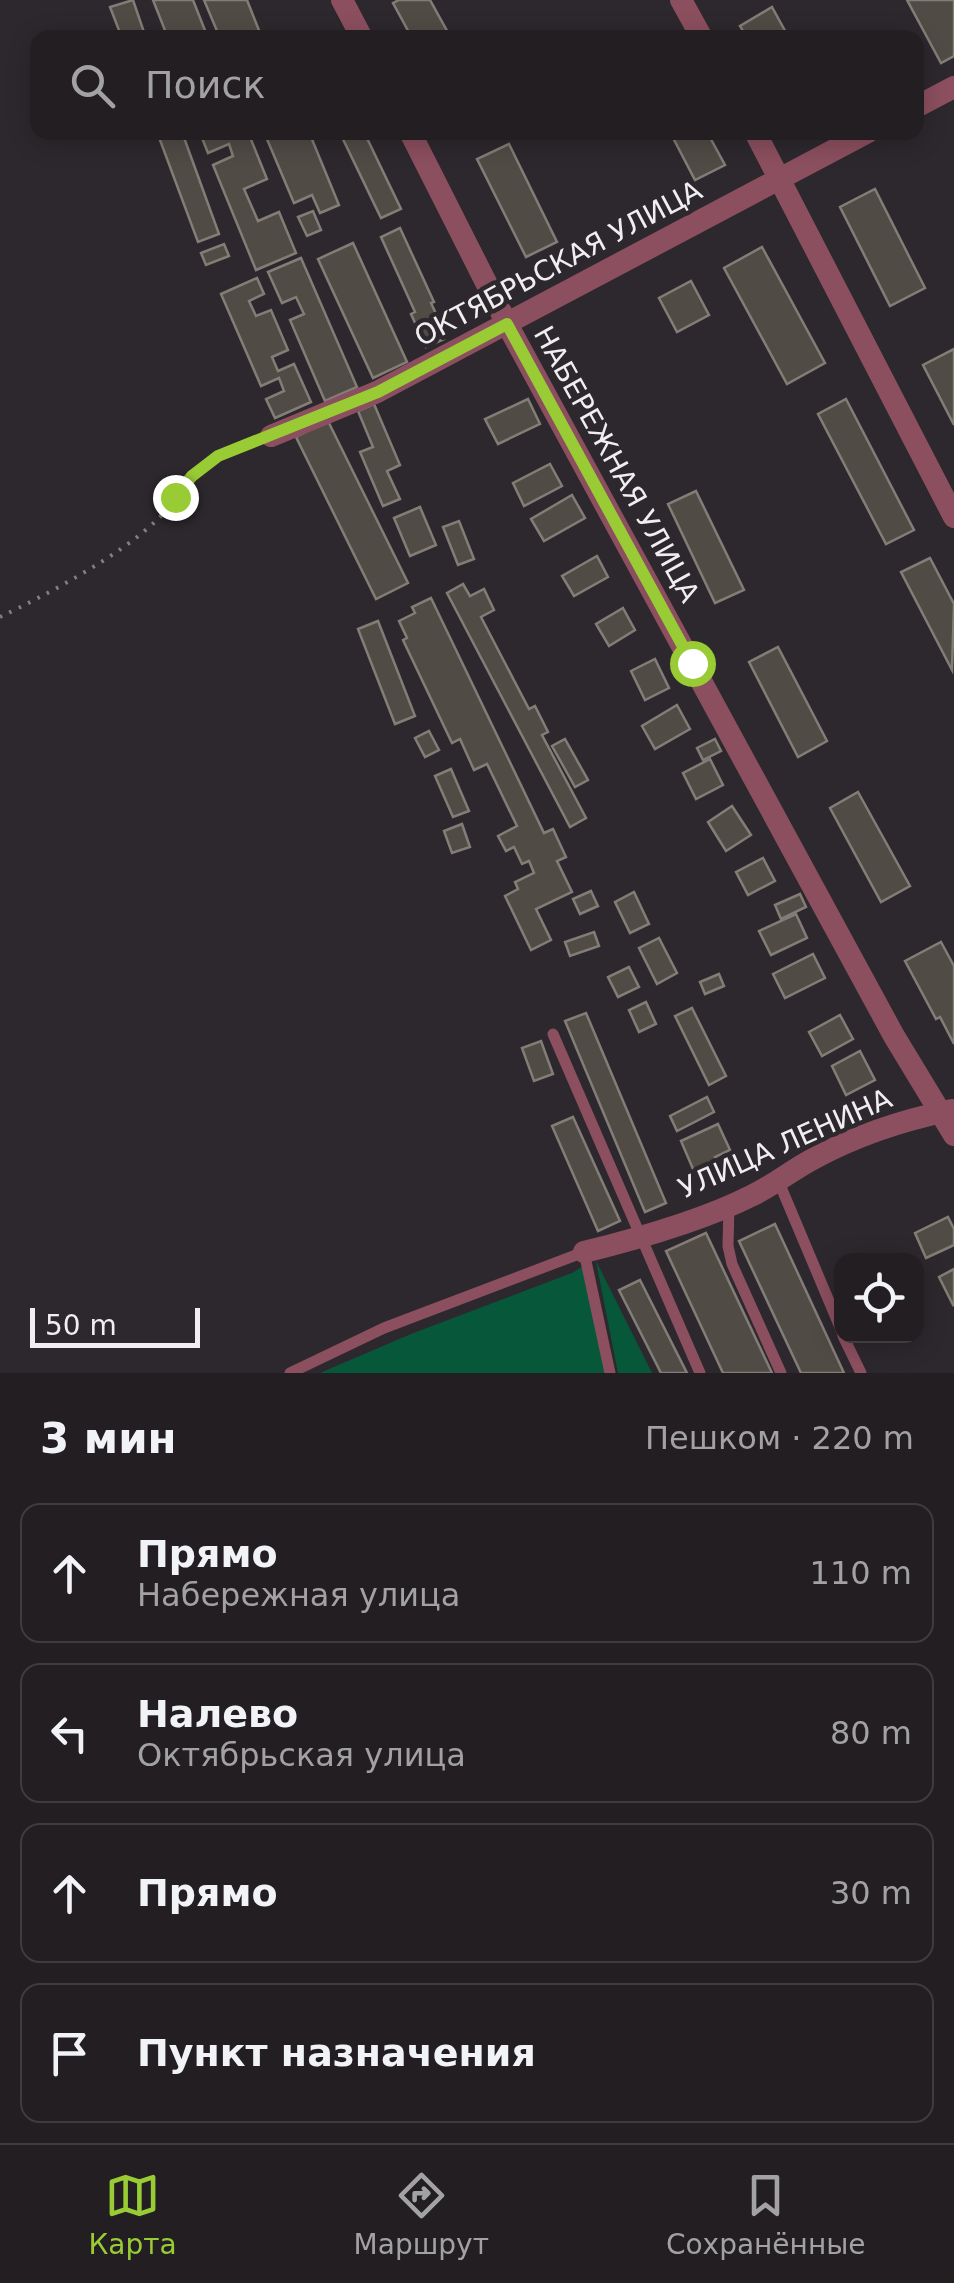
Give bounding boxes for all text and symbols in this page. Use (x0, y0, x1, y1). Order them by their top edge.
search box (30, 30, 924, 140)
icon: search (65, 58, 120, 113)
text: Поиск (145, 63, 265, 107)
street label: ОКТЯБРЬСКАЯ УЛИЦА (409, 174, 708, 353)
street label: НАБЕРЕЖНАЯ УЛИЦА (527, 321, 706, 608)
route end (153, 475, 199, 521)
route start (670, 641, 716, 687)
street label: УЛИЦА ЛЕНИНА (674, 1082, 897, 1205)
map controls (834, 1253, 924, 1343)
button: locate (834, 1253, 924, 1343)
scale bar (30, 1303, 200, 1348)
text: 50 m (45, 1309, 117, 1342)
text: 3 мин (40, 1414, 177, 1463)
text: Пешком · 220 m (645, 1419, 914, 1457)
text: Прямо (137, 1532, 278, 1576)
icon: ahead (42, 1546, 97, 1601)
text: 110 m (810, 1554, 912, 1592)
text: Набережная улица (137, 1576, 460, 1614)
text: Налево (137, 1692, 298, 1736)
icon: left (42, 1706, 97, 1761)
text: 80 m (830, 1714, 912, 1752)
text: Октябрьская улица (137, 1736, 466, 1774)
icon: ahead (42, 1866, 97, 1921)
text: Прямо (137, 1871, 278, 1915)
text: 30 m (830, 1874, 912, 1912)
icon: arrive (42, 2026, 97, 2081)
text: Пункт назначения (137, 2031, 536, 2075)
tab: Карта (88, 2168, 177, 2261)
tab: Маршрут (354, 2168, 489, 2261)
tab: Сохранённые (666, 2168, 866, 2261)

